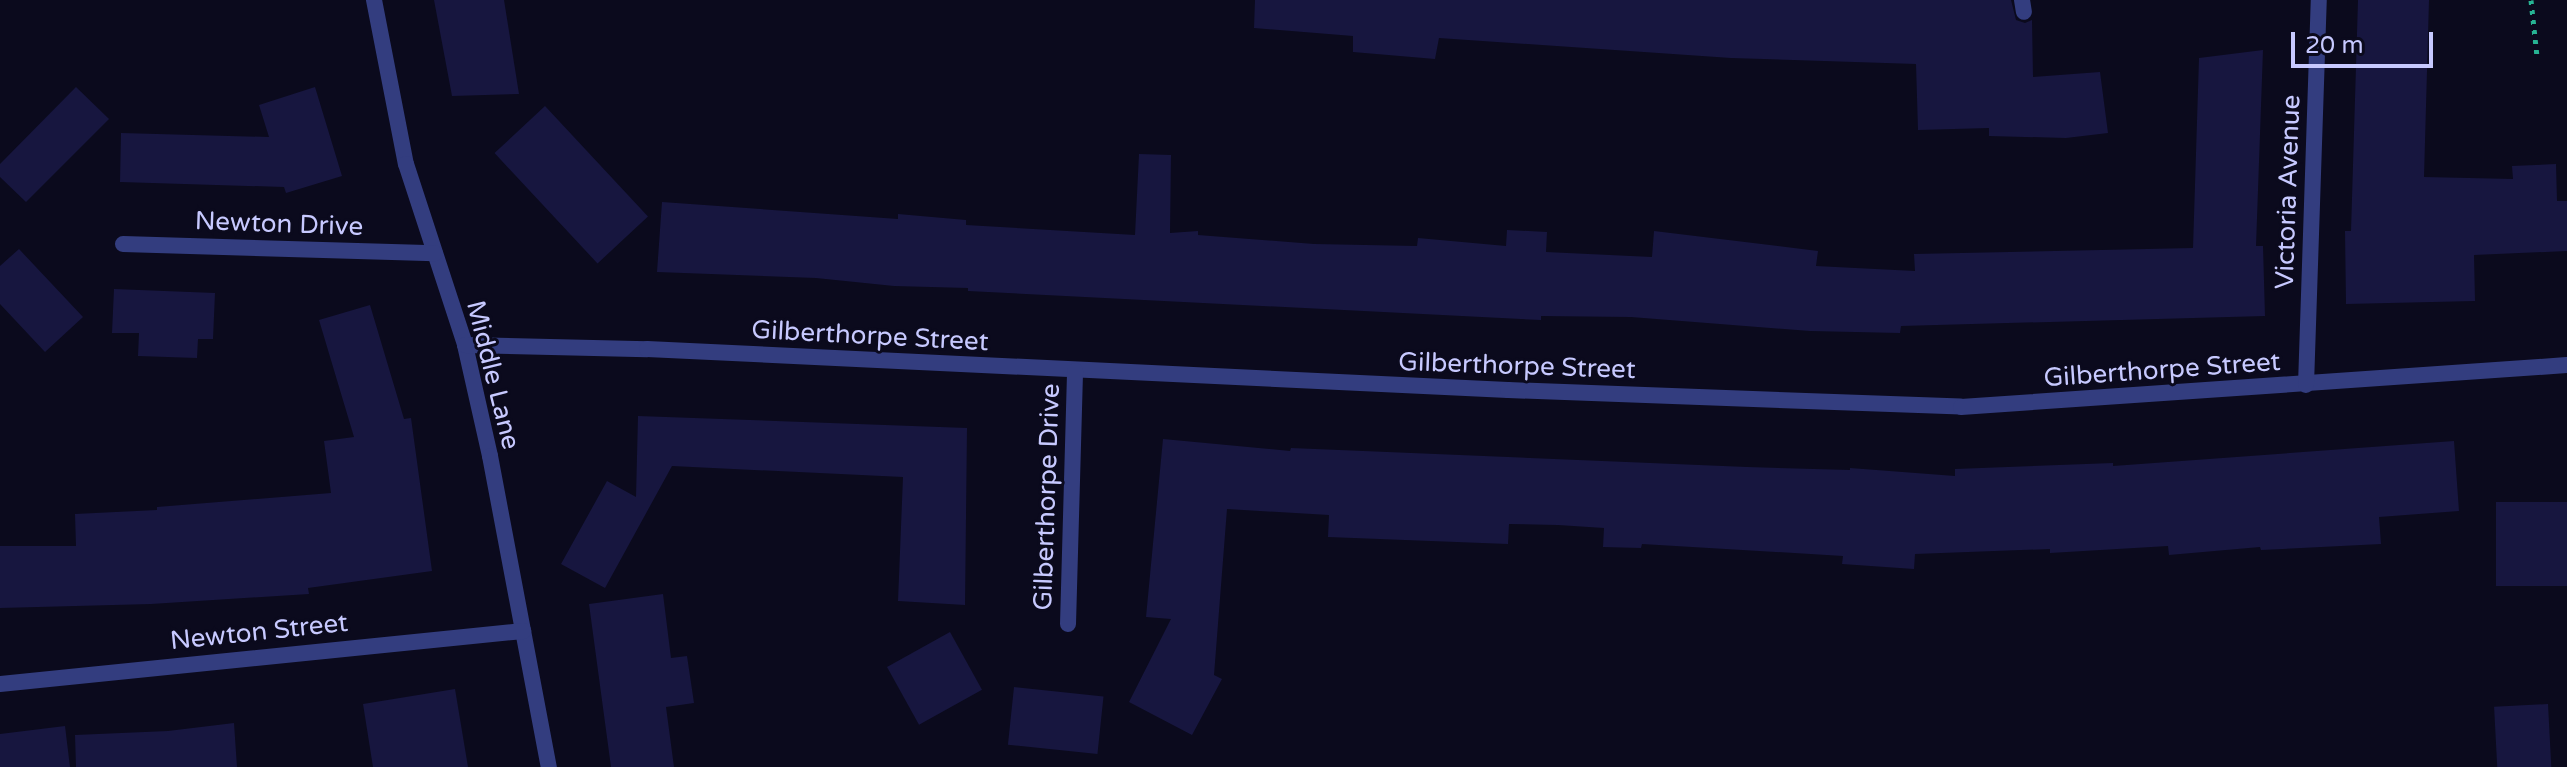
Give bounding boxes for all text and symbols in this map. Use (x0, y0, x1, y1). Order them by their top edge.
scale bar (2295, 16, 2437, 66)
text: 20 m (2305, 31, 2363, 60)
street label: Victoria Avenue (2269, 94, 2307, 290)
street label: Newton Drive (194, 205, 364, 243)
street label: Middle Lane (459, 297, 527, 453)
street label: Gilberthorpe Street (751, 314, 989, 358)
street label: Gilberthorpe Street (1398, 346, 1636, 386)
street label: Gilberthorpe Street (2042, 346, 2282, 394)
street label: Gilberthorpe Drive (1027, 383, 1067, 611)
street label: Newton Street (169, 607, 349, 657)

